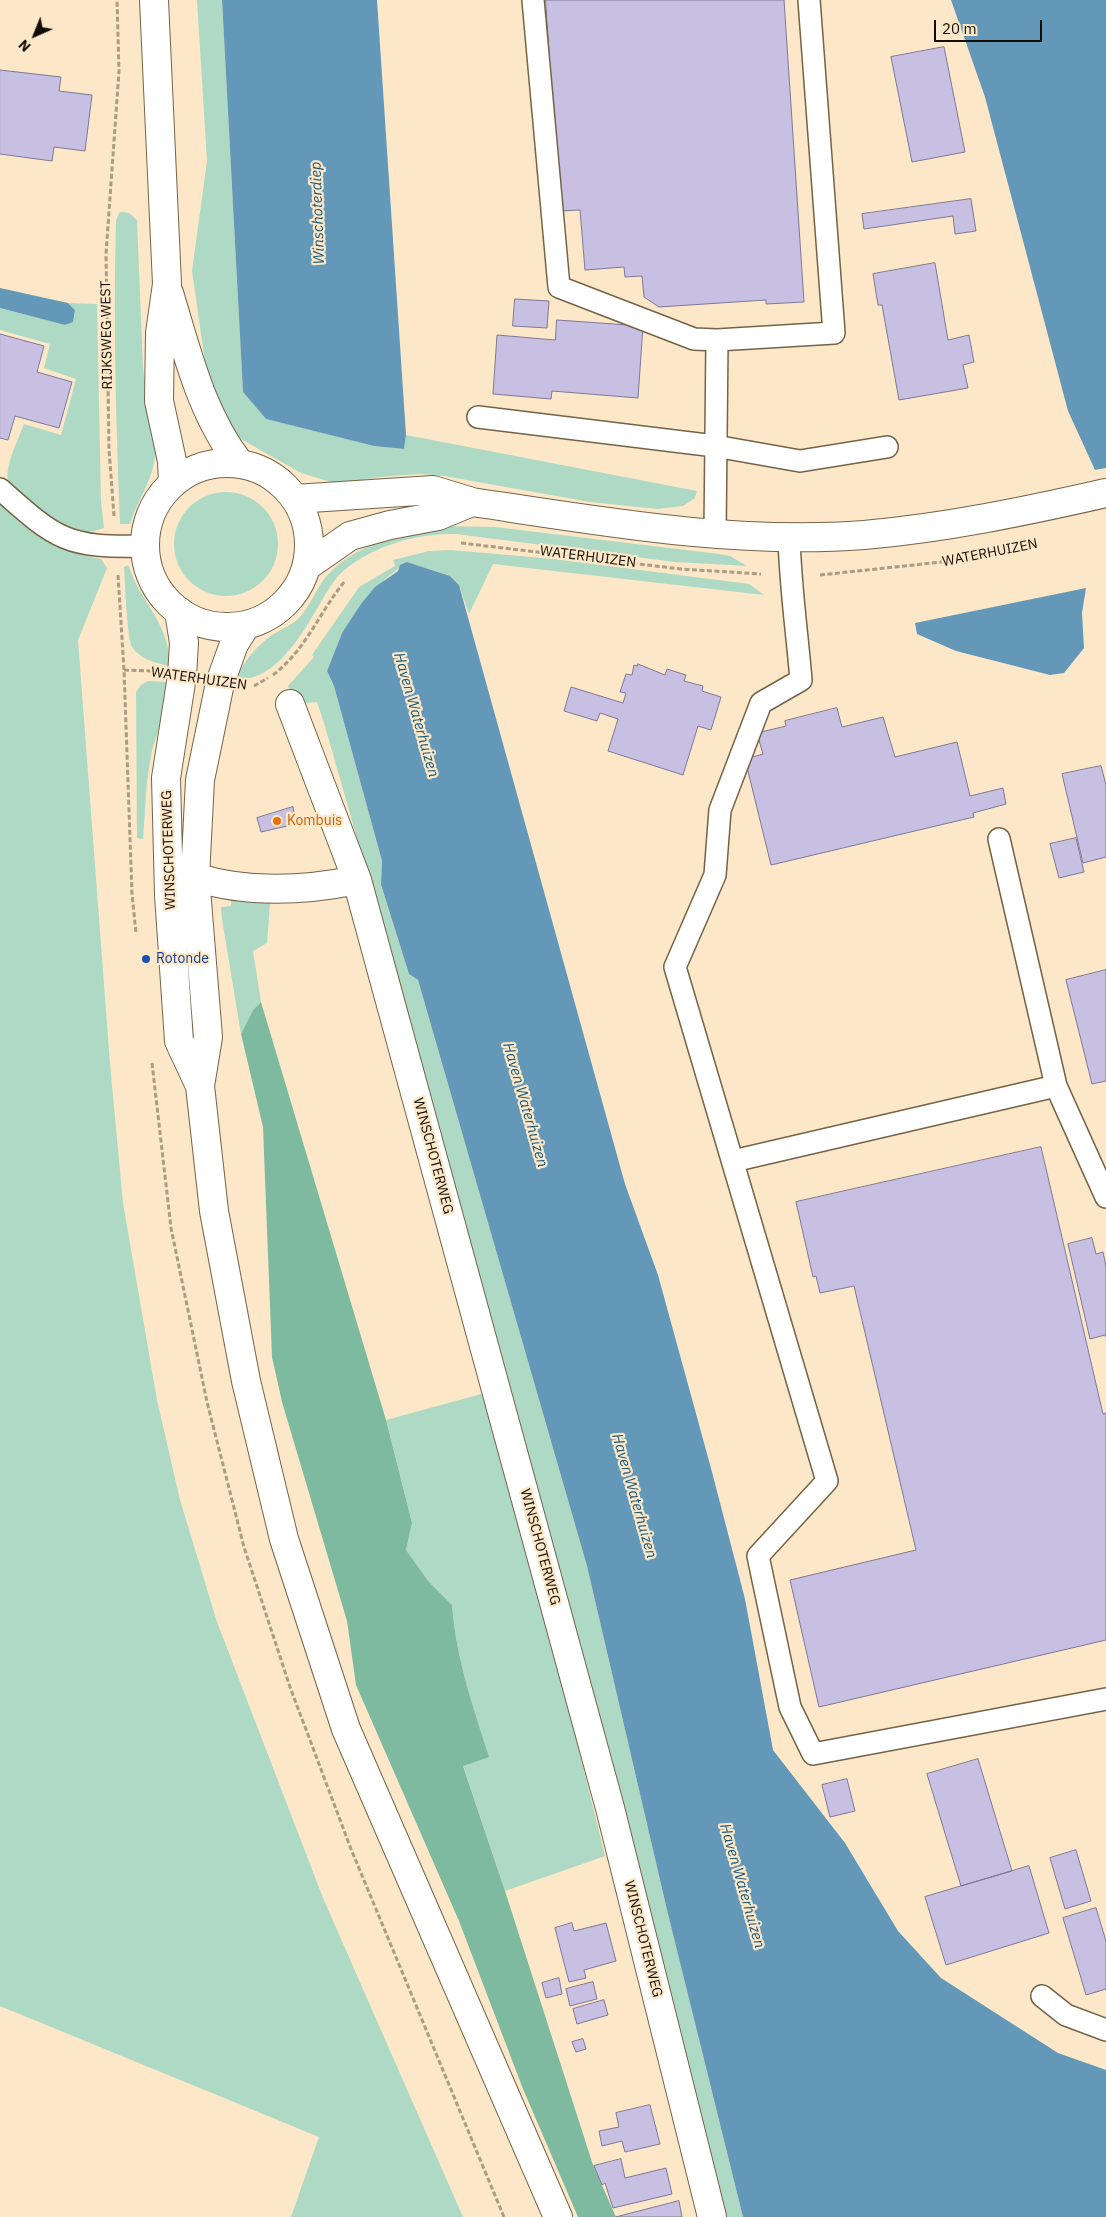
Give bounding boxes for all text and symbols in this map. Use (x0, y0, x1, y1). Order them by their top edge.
north arrow (10, 10, 60, 60)
scale bar (936, 10, 1044, 42)
text: 20 m (942, 19, 977, 38)
text: N (15, 36, 34, 56)
water label: Winschoterdiep (307, 161, 329, 265)
street label: RIJKSWEG WEST (98, 280, 116, 390)
street label: WATERHUIZEN (941, 536, 1039, 570)
street label: WATERHUIZEN (539, 543, 637, 571)
water label: Haven Waterhuizen (390, 651, 442, 779)
street label: WATERHUIZEN (150, 664, 248, 694)
street label: WINSCHOTERWEG (159, 790, 179, 910)
place label: Kombuis (287, 813, 342, 829)
marker: Kombuis (271, 815, 283, 827)
place label: Rotonde (156, 951, 209, 967)
marker: Rotonde (140, 953, 152, 965)
water label: Haven Waterhuizen (499, 1041, 551, 1169)
street label: WINSCHOTERWEG (409, 1096, 457, 1216)
water label: Haven Waterhuizen (608, 1432, 660, 1560)
street label: WINSCHOTERWEG (516, 1487, 564, 1607)
water label: Haven Waterhuizen (716, 1822, 768, 1950)
street label: WINSCHOTERWEG (620, 1879, 666, 1999)

